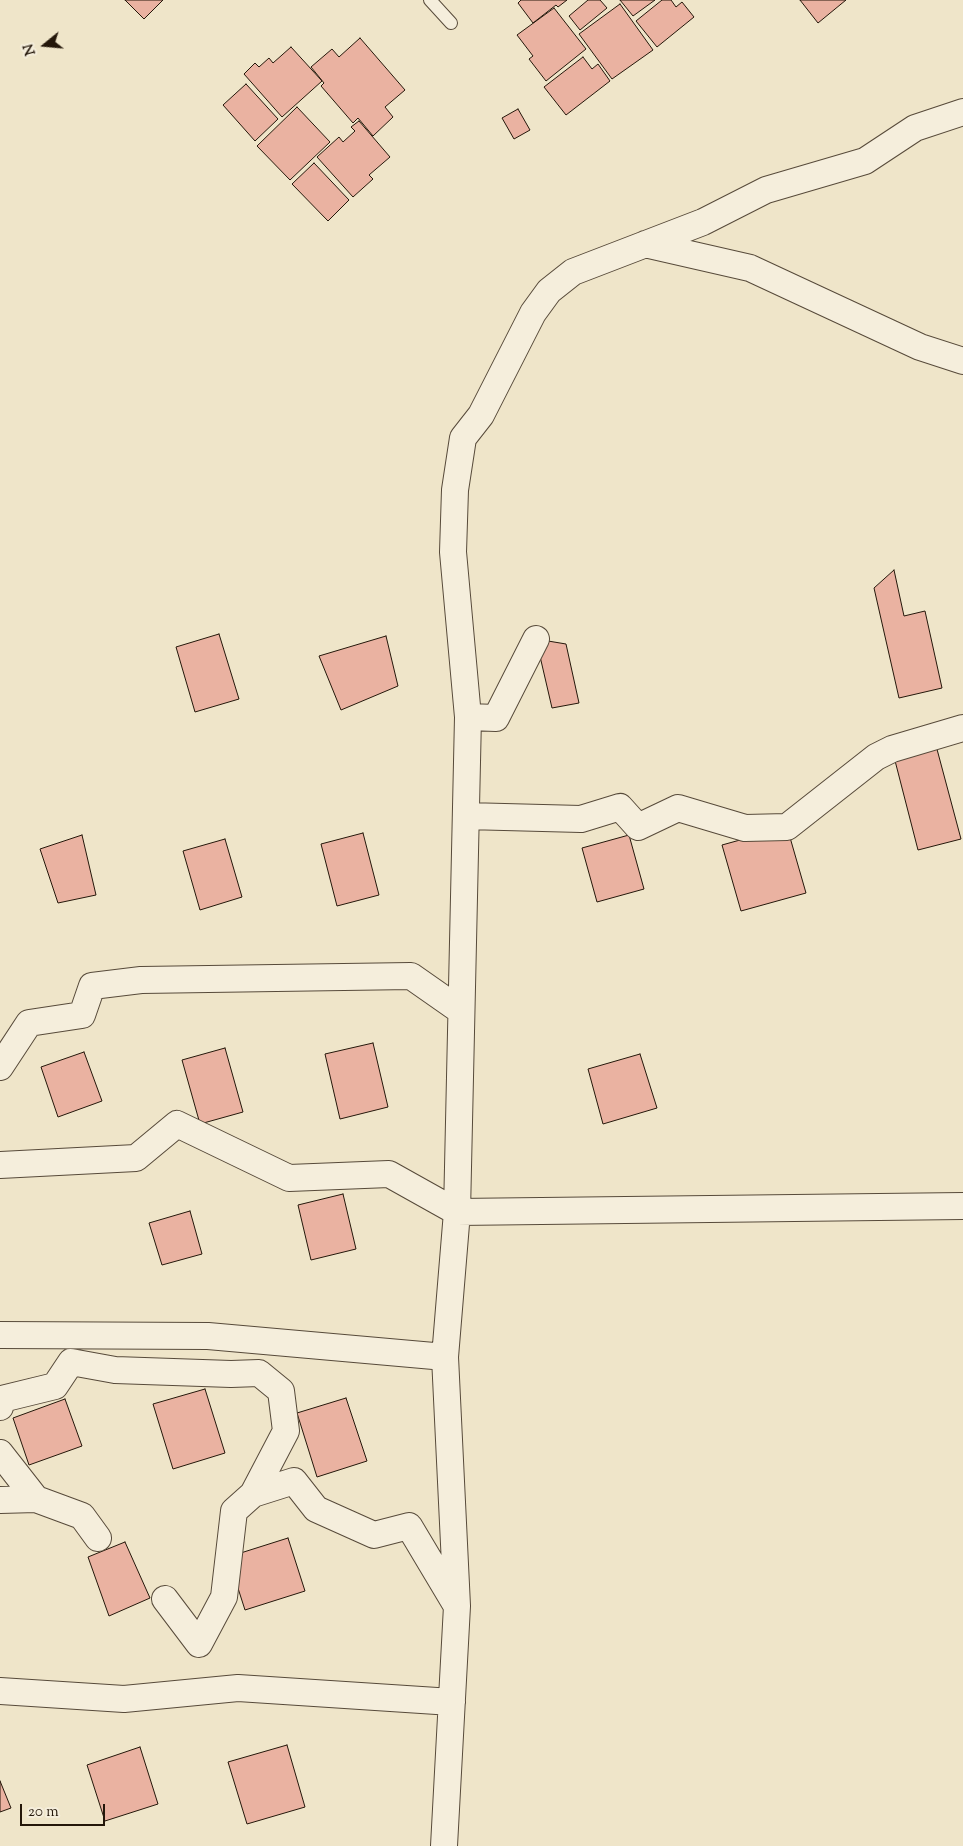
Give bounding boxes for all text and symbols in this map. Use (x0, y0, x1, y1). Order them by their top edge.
north arrow (20, 20, 70, 70)
text: N (19, 41, 42, 58)
scale bar (22, 1794, 108, 1826)
text: 20 m (28, 1802, 59, 1823)

